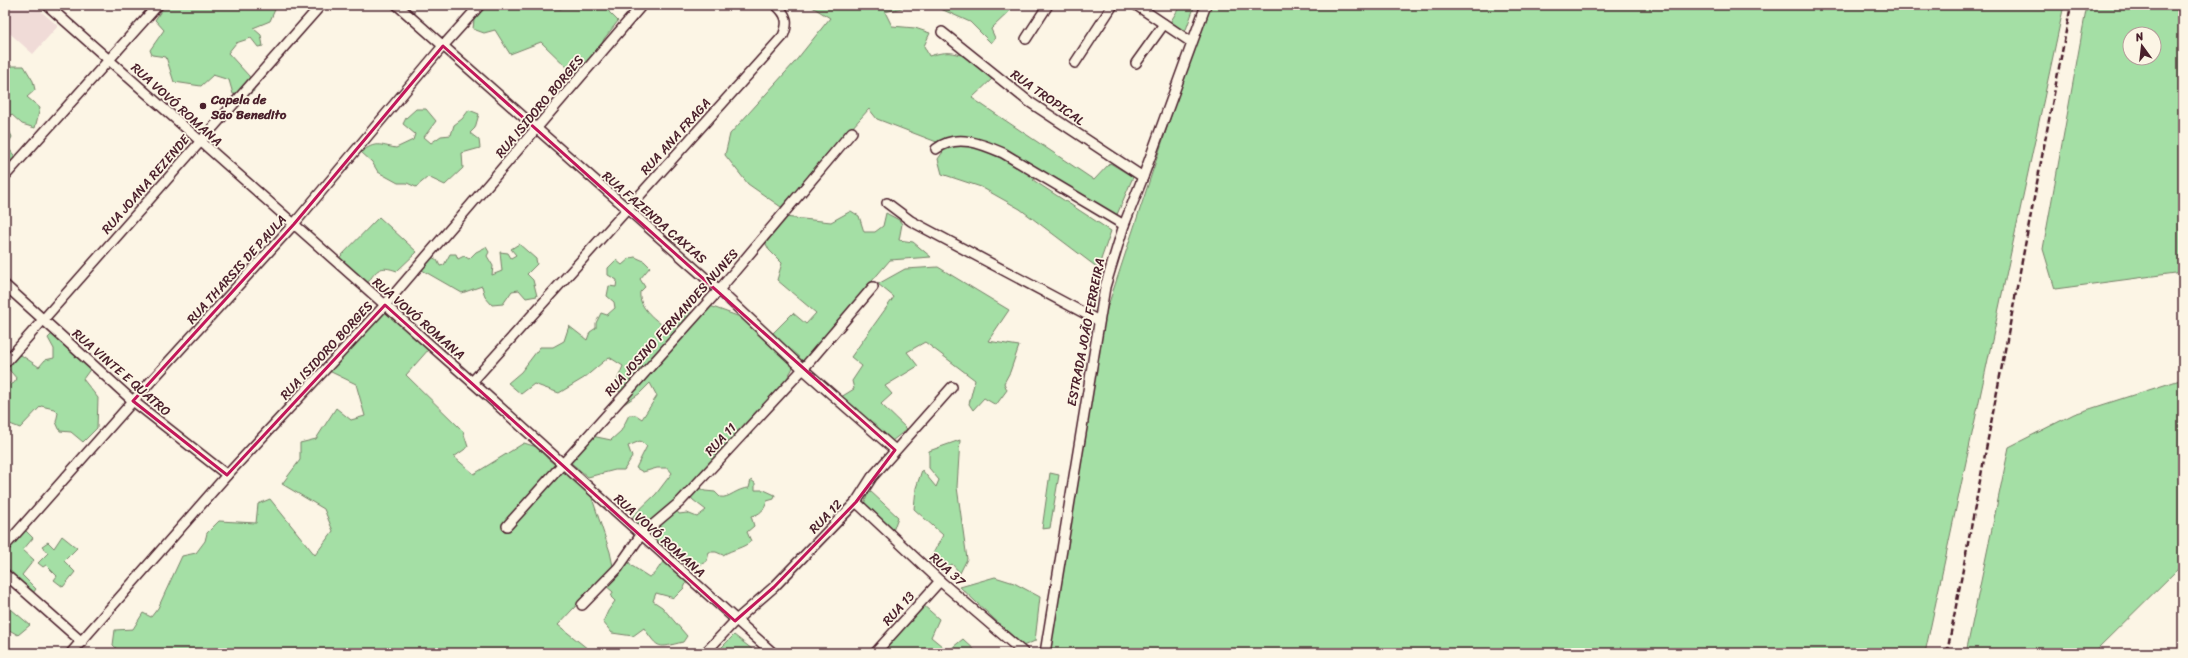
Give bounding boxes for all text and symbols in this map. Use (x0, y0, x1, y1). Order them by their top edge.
north arrow (2122, 26, 2162, 66)
text: N (2132, 27, 2146, 47)
street label: RUA ISIDORO BORGES (489, 50, 590, 163)
street label: RUA VOVÓ ROMANA (126, 57, 228, 152)
street label: RUA TROPICAL (1006, 63, 1090, 132)
place label: Capela de São Benedito (210, 88, 287, 126)
street label: RUA ANA FRAGA (634, 93, 716, 180)
marker: Capela de São Benedito (198, 101, 208, 111)
street label: RUA JOANA REZENDE (95, 129, 196, 239)
street label: RUA FAZENDA CAXIAS (597, 165, 712, 270)
street label: RUA THARSIS DE PAULA (181, 209, 292, 330)
street label: RUA JOSINO FERNANDES NUNES (598, 243, 744, 401)
street label: ESTRADA JOÃO FERREIRA (1060, 256, 1111, 408)
street label: RUA VOVÓ ROMANA (367, 271, 470, 365)
street label: RUA ISIDORO BORGES (274, 295, 379, 405)
street label: RUA VINTE E QUATRO (67, 323, 176, 422)
street label: RUA 11 (699, 417, 742, 461)
street label: RUA VOVÓ ROMANA (609, 488, 711, 583)
street label: RUA 12 (803, 493, 848, 539)
street label: RUA 37 (924, 547, 972, 593)
street label: RUA 13 (876, 586, 920, 631)

